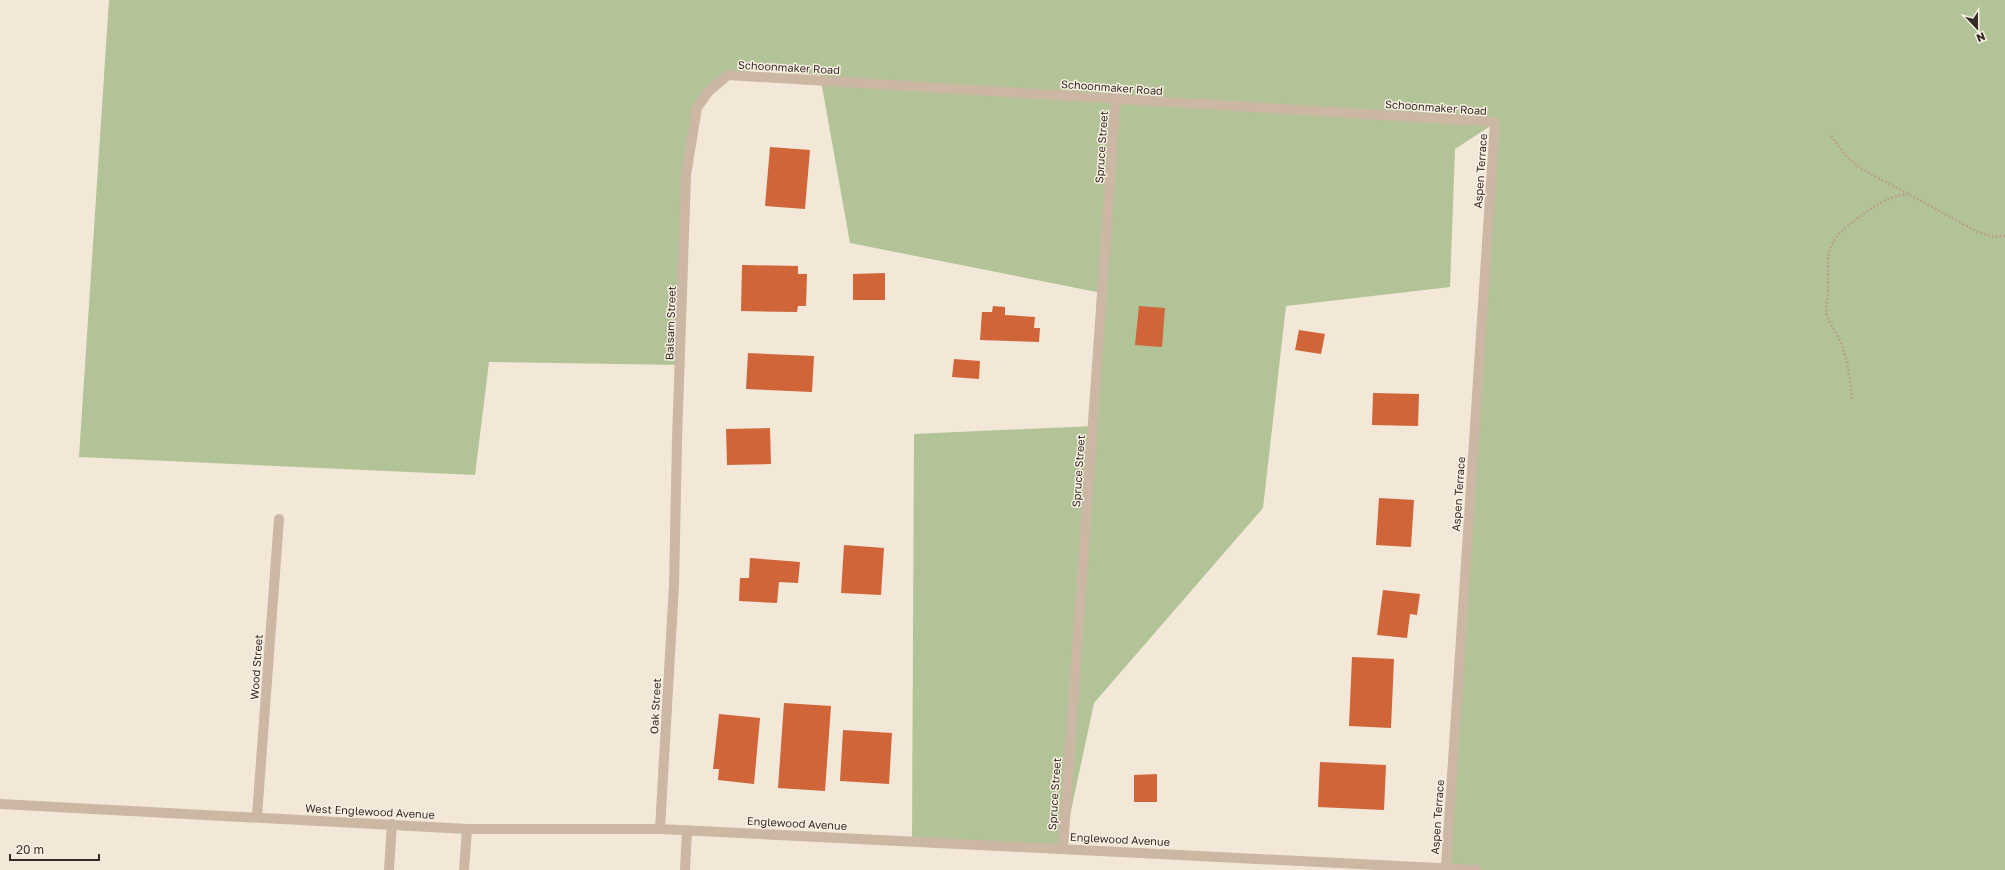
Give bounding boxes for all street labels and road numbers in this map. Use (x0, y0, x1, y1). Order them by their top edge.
street label: Schoonmaker Road (738, 58, 840, 76)
street label: Schoonmaker Road (1061, 77, 1163, 97)
street label: Schoonmaker Road (1385, 97, 1487, 117)
street label: Spruce Street (1092, 110, 1110, 184)
street label: Aspen Terrace (1471, 133, 1489, 209)
street label: Balsam Street (662, 286, 678, 360)
street label: Spruce Street (1069, 434, 1087, 508)
street label: Aspen Terrace (1449, 456, 1467, 532)
street label: Wood Street (247, 634, 265, 700)
street label: Oak Street (647, 678, 663, 734)
street label: Spruce Street (1045, 757, 1063, 831)
street label: Aspen Terrace (1428, 779, 1446, 855)
street label: West Englewood Avenue (305, 801, 435, 821)
street label: Englewood Avenue (747, 814, 847, 832)
street label: Englewood Avenue (1070, 830, 1170, 848)

